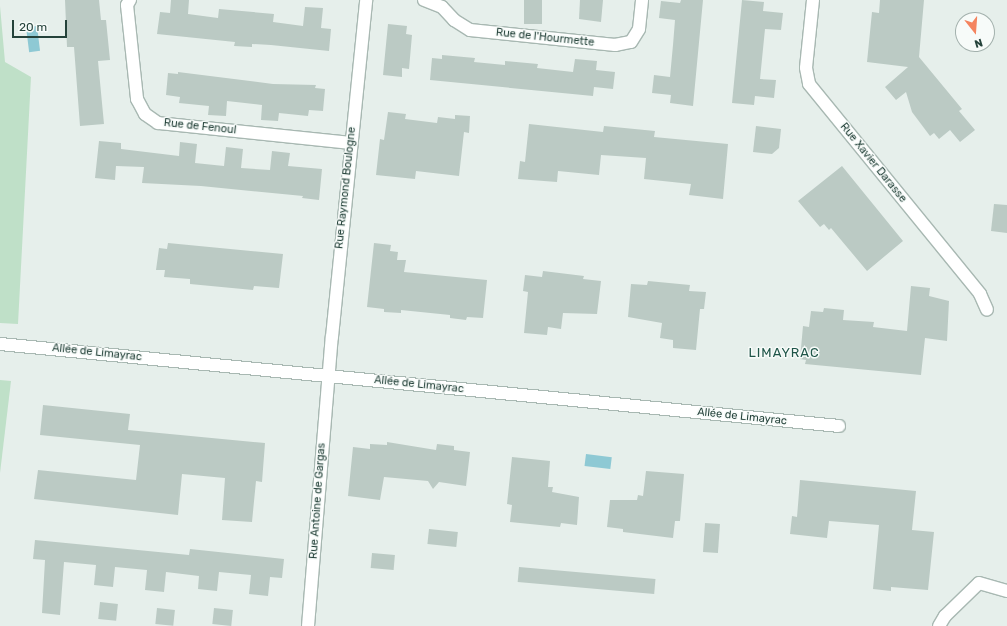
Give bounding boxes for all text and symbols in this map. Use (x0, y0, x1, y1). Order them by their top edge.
scale bar (14, 12, 69, 38)
north arrow (955, 12, 995, 52)
text: 20 m (19, 20, 47, 34)
street label: Rue de l'Hourmette (495, 26, 595, 50)
text: N (973, 36, 984, 50)
street label: Rue de Fenoul (163, 117, 237, 137)
street label: Rue Xavier Darasse (837, 121, 909, 205)
street label: Rue Raymond Boulogne (333, 126, 359, 250)
street label: Allée de Limayrac (52, 342, 142, 364)
district label: LIMAYRAC (748, 345, 820, 361)
street label: Allée de Limayrac (374, 374, 464, 396)
street label: Allée de Limayrac (697, 406, 787, 428)
street label: Rue Antoine de Gargas (307, 442, 329, 560)

